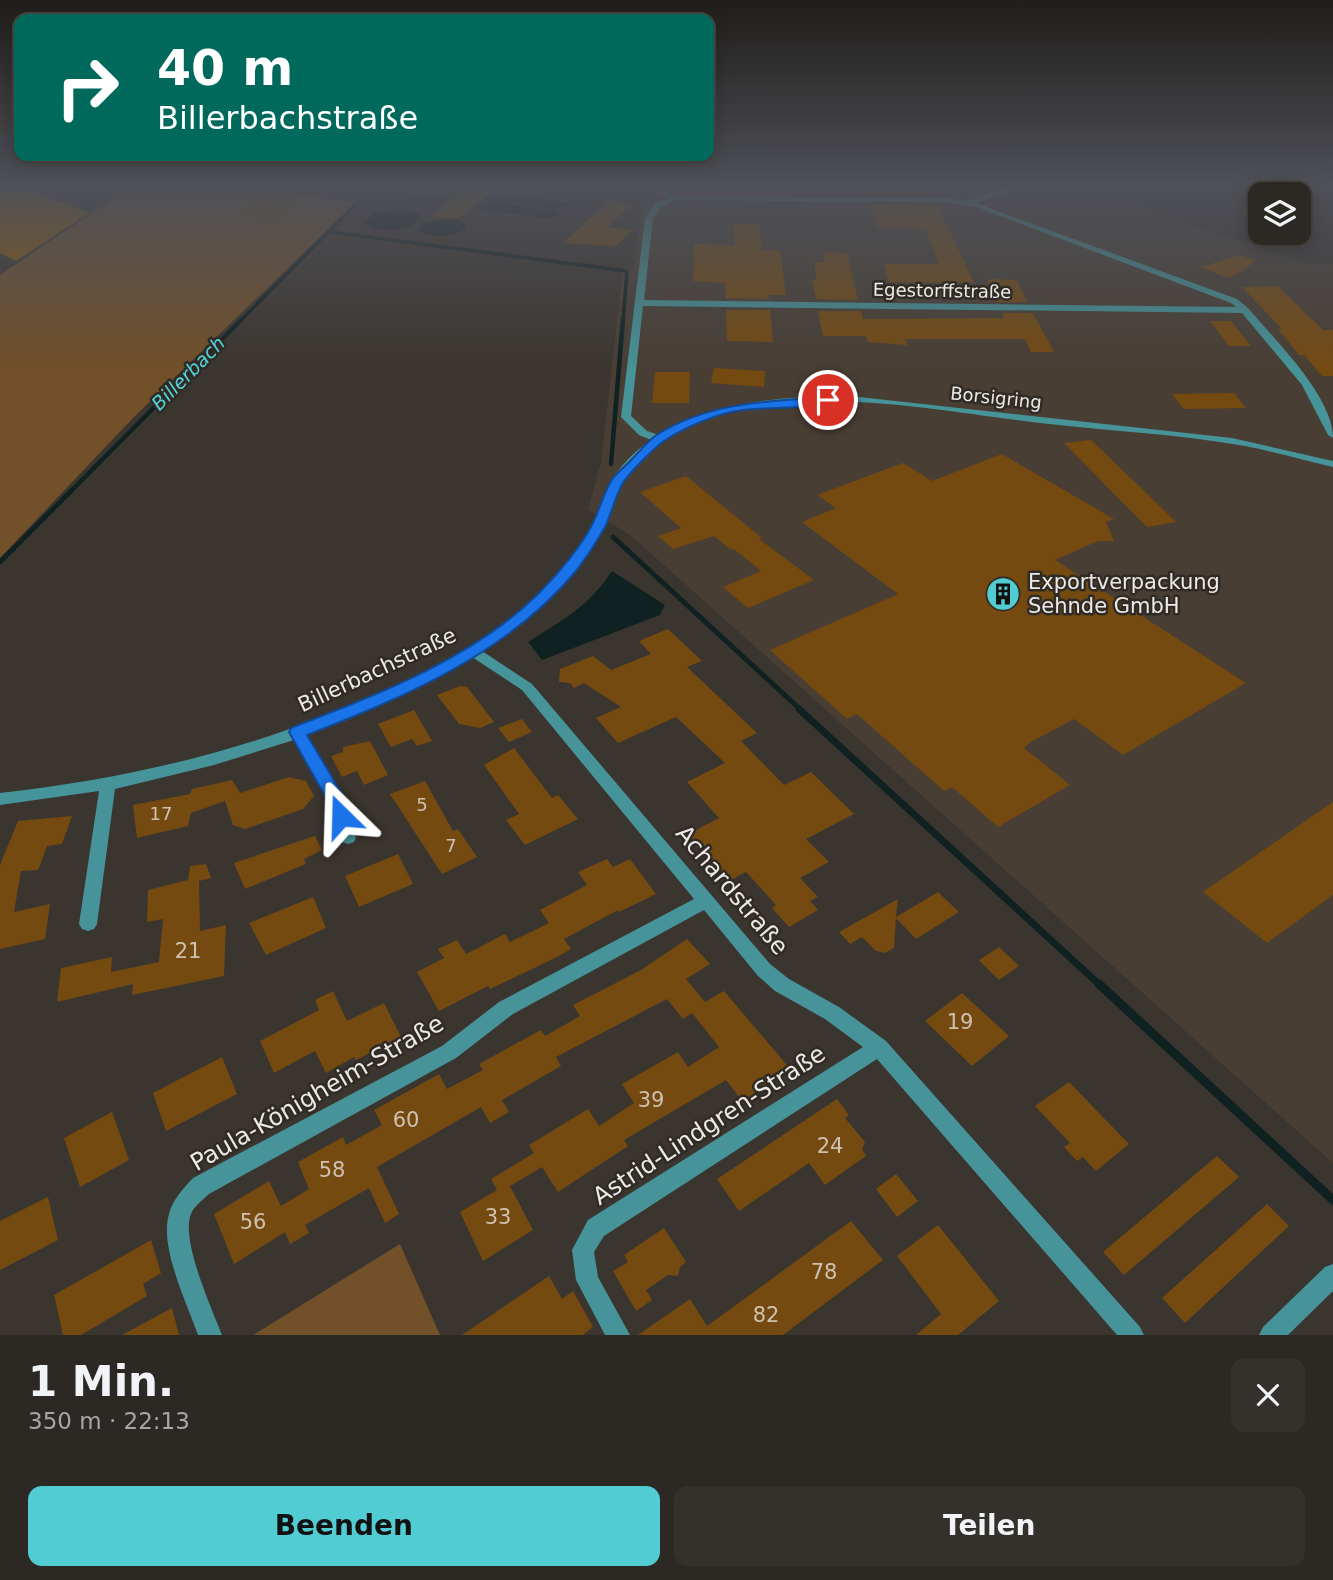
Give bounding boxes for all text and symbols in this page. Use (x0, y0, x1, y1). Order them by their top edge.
text: 40 m (157, 40, 293, 97)
icon: right (42, 42, 133, 133)
text: Billerbachstraße (157, 99, 418, 137)
map controls (1248, 182, 1311, 245)
button: layers (1248, 182, 1311, 245)
street label: Egestorffstraße (873, 279, 1011, 302)
water label: Billerbach (147, 332, 229, 414)
pin (798, 370, 858, 430)
icon: arrive (809, 381, 847, 419)
street label: Borsigring (949, 382, 1043, 413)
place label: Exportverpackung Sehnde GmbH (1028, 570, 1220, 618)
building icon: Exportverpackung Sehnde GmbH (984, 575, 1022, 613)
street label: Billerbachstraße (294, 623, 460, 717)
position arrow (304, 779, 378, 853)
house number: 5 (416, 794, 428, 815)
house number: 17 (150, 803, 172, 824)
street label: Achardstraße (670, 820, 794, 960)
house number: 7 (445, 835, 457, 856)
house number: 21 (175, 939, 201, 963)
street label: Paula-Königheim-Straße (186, 1009, 448, 1177)
house number: 19 (947, 1010, 973, 1034)
street label: Astrid-Lindgren-Straße (587, 1039, 831, 1211)
house number: 39 (638, 1088, 664, 1112)
house number: 60 (393, 1108, 419, 1132)
house number: 24 (817, 1134, 843, 1158)
house number: 58 (319, 1158, 345, 1182)
house number: 33 (485, 1205, 511, 1229)
house number: 56 (240, 1210, 266, 1234)
house number: 78 (811, 1260, 837, 1284)
house number: 82 (753, 1303, 779, 1327)
text: 1 Min. (28, 1357, 174, 1406)
button: close (1231, 1358, 1305, 1432)
text: 350 m · 22:13 (28, 1408, 190, 1434)
button: Beenden (28, 1486, 660, 1566)
button: Teilen (674, 1486, 1305, 1566)

